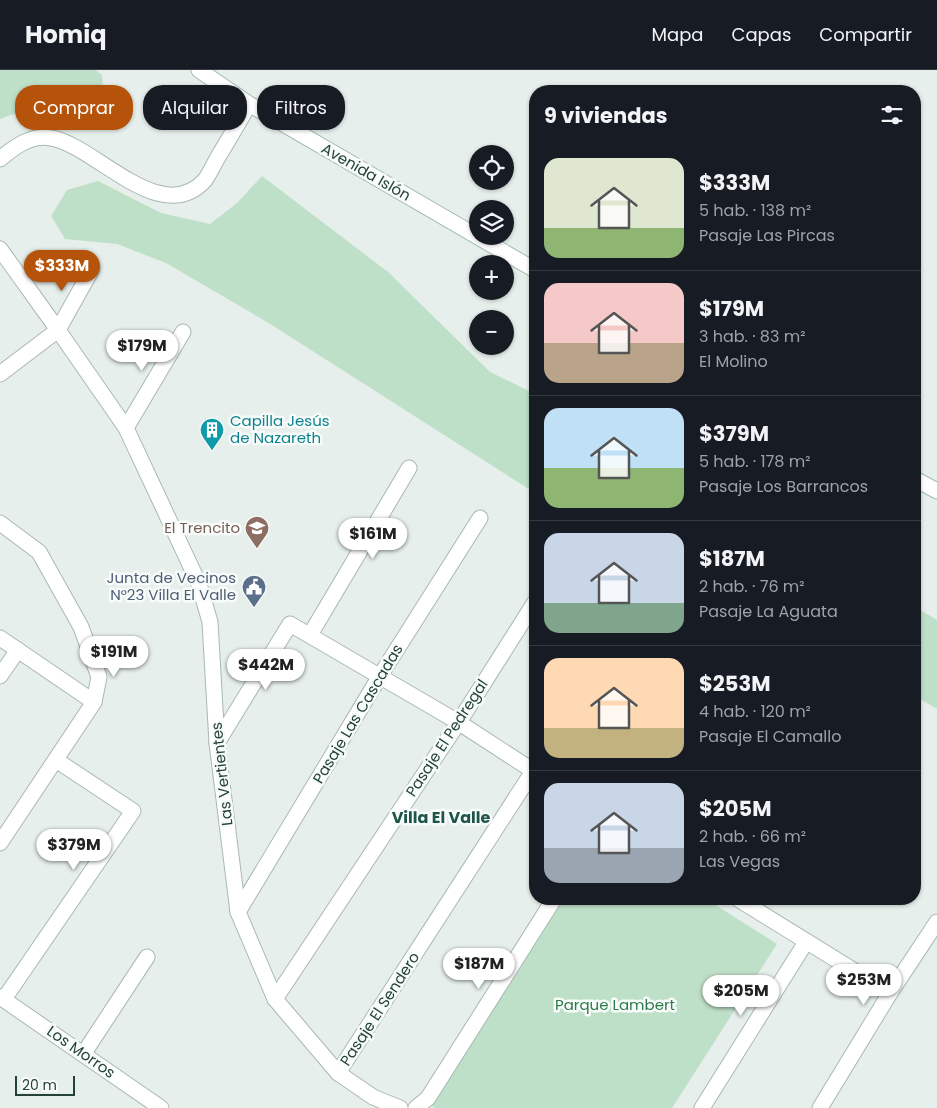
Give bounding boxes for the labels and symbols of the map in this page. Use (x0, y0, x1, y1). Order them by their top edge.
street label: Avenida Islón (318, 138, 415, 206)
pin: $333M (27, 250, 97, 292)
pin: $179M (107, 330, 177, 372)
place label: Capilla Jesús de Nazareth (230, 410, 330, 448)
building icon: Capilla Jesús de Nazareth (199, 417, 225, 451)
school or university icon: El Trencito (244, 515, 270, 549)
place label: El Trencito (164, 517, 240, 538)
pin: $161M (338, 518, 408, 560)
place label: Junta de Vecinos N°23 Villa El Valle (107, 567, 236, 605)
public building icon: Junta de Vecinos N°23 Villa El Valle (241, 574, 267, 608)
pin: $191M (79, 636, 149, 678)
street label: Pasaje Las Cascadas (308, 640, 408, 787)
pin: $442M (231, 648, 301, 691)
street label: Pasaje El Pedregal (401, 675, 492, 801)
street label: Las Vertientes (206, 721, 237, 827)
district label: Villa El Valle (392, 806, 490, 829)
pin: $379M (39, 828, 109, 871)
street label: Pasaje El Sendero (335, 948, 424, 1070)
pin: $187M (444, 948, 514, 990)
pin: $253M (829, 964, 899, 1006)
pin: $205M (706, 974, 776, 1017)
park label: Parque Lambert (555, 994, 675, 1015)
street label: Los Morros (43, 1020, 120, 1083)
scale bar (15, 1073, 75, 1096)

